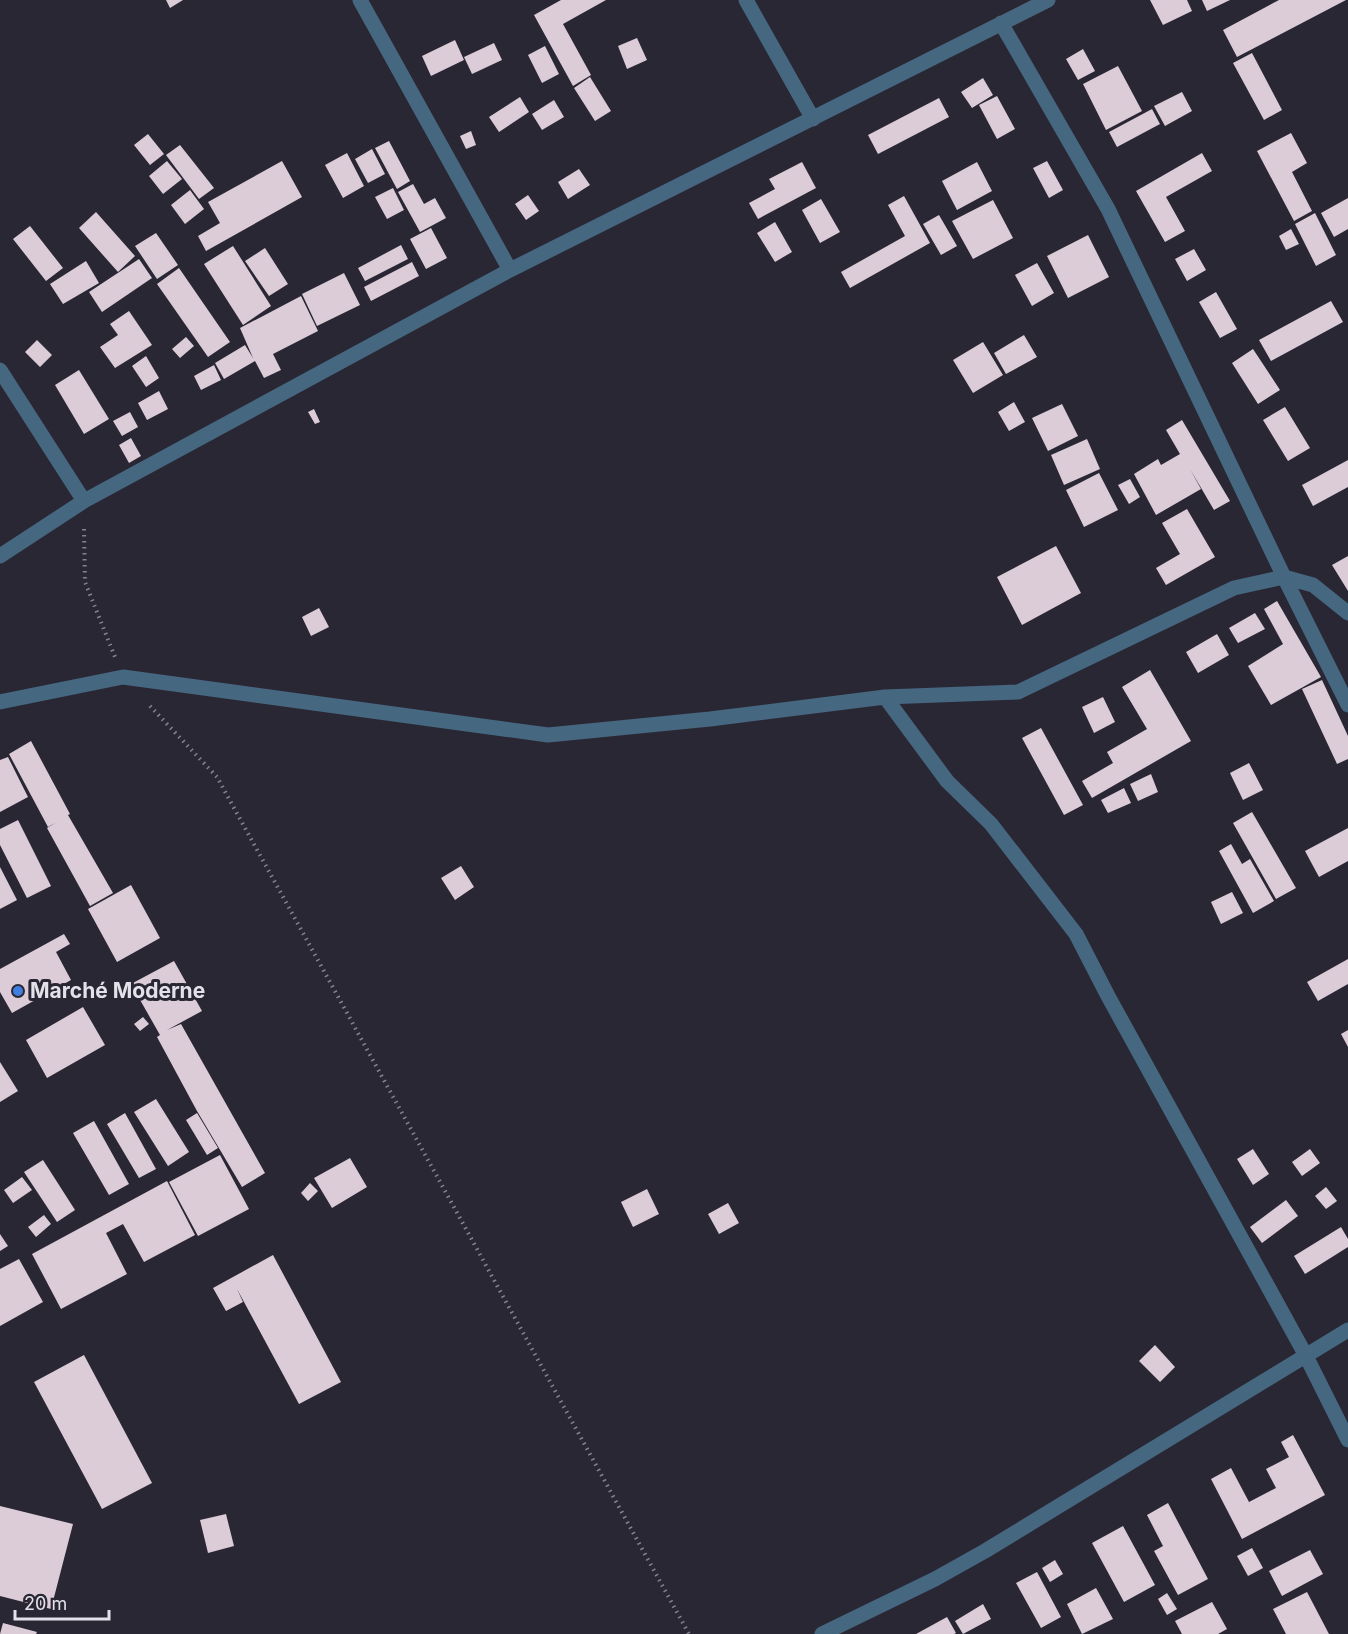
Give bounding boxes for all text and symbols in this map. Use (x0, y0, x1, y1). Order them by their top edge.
place label: Marché Moderne (30, 978, 205, 1003)
marker: Marché Moderne (11, 984, 25, 998)
scale bar (15, 1583, 110, 1621)
text: 20 m (24, 1593, 67, 1614)

